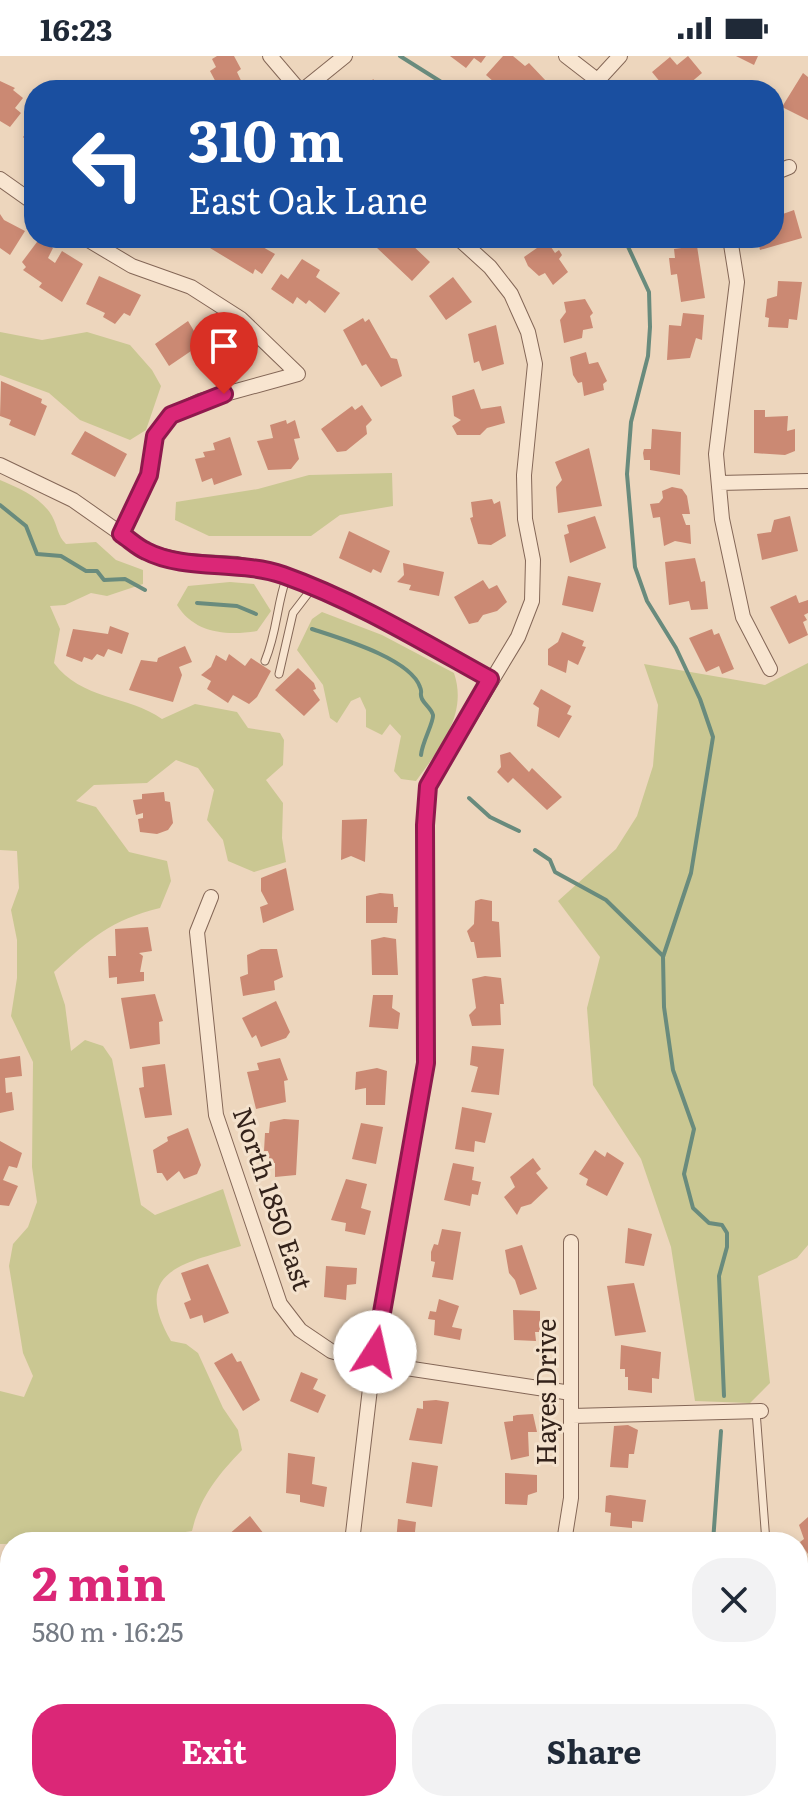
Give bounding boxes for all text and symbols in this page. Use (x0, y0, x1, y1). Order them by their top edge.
text: 16:23 (40, 6, 113, 50)
text: 310 m (188, 96, 344, 179)
icon: left (56, 112, 160, 216)
text: East Oak Lane (188, 172, 428, 225)
pin (190, 312, 258, 394)
icon: arrive (202, 324, 246, 368)
street label: North 1850 East (225, 1101, 324, 1295)
position arrow (333, 1310, 417, 1394)
street label: Hayes Drive (525, 1318, 564, 1466)
text: 2 min (32, 1545, 166, 1616)
button: close (692, 1558, 776, 1642)
text: 580 m · 16:25 (32, 1611, 183, 1650)
button: Exit (32, 1704, 396, 1796)
button: Share (412, 1704, 776, 1796)

